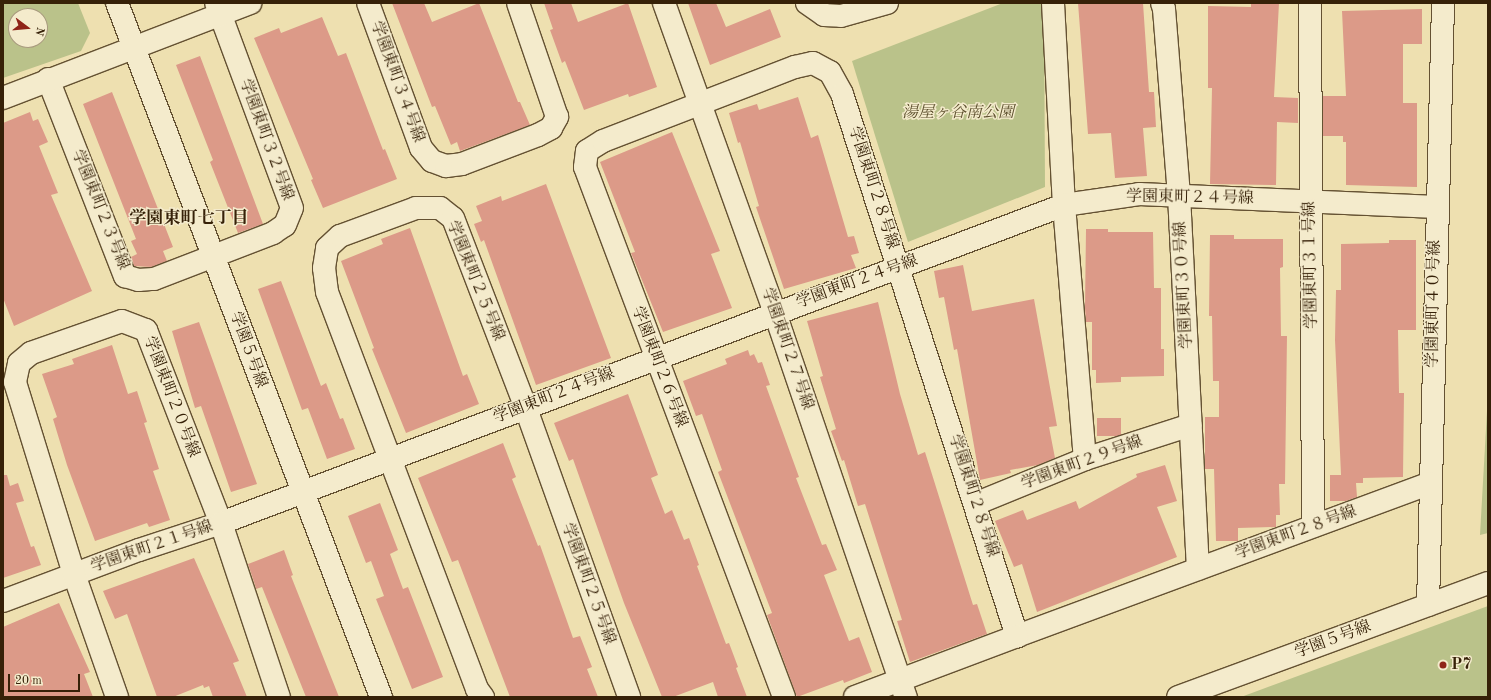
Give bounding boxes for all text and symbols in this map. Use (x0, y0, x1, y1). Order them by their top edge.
north arrow (8, 8, 48, 48)
street label: 学園東町３４号線 (366, 19, 428, 145)
text: N (33, 26, 45, 37)
street label: 学園東町３２号線 (235, 77, 297, 203)
park label: 湯屋ヶ谷南公園 (902, 103, 1014, 123)
street label: 学園東町２８号線 (844, 124, 902, 252)
street label: 学園東町２３号線 (67, 147, 133, 273)
street label: 学園東町２４号線 (1126, 187, 1254, 209)
street label: 学園東町３１号線 (1300, 201, 1322, 329)
district label: 学園東町七丁目 (130, 209, 248, 229)
street label: 学園東町２５号線 (442, 218, 508, 344)
street label: 学園東町３０号線 (1171, 221, 1197, 349)
street label: 学園東町４０号線 (1423, 240, 1445, 368)
street label: 学園東町２４号線 (794, 251, 920, 313)
street label: 学園東町２７号線 (757, 285, 817, 413)
street label: 学園東町２６号線 (627, 304, 691, 430)
street label: 学園５号線 (225, 309, 271, 391)
street label: 学園東町２０号線 (139, 334, 203, 460)
street label: 学園東町２４号線 (491, 364, 617, 428)
street label: 学園東町２８号線 (944, 432, 1002, 560)
street label: 学園東町２９号線 (1019, 432, 1145, 494)
street label: 学園東町２８号線 (1233, 502, 1359, 564)
street label: 学園東町２１号線 (88, 517, 216, 577)
street label: 学園東町２５号線 (557, 521, 619, 647)
street label: 学園５号線 (1292, 617, 1374, 663)
place label: P7 (1451, 655, 1472, 675)
marker: P7 (1438, 660, 1448, 670)
scale bar (10, 666, 82, 692)
text: 20 m (15, 675, 42, 687)

